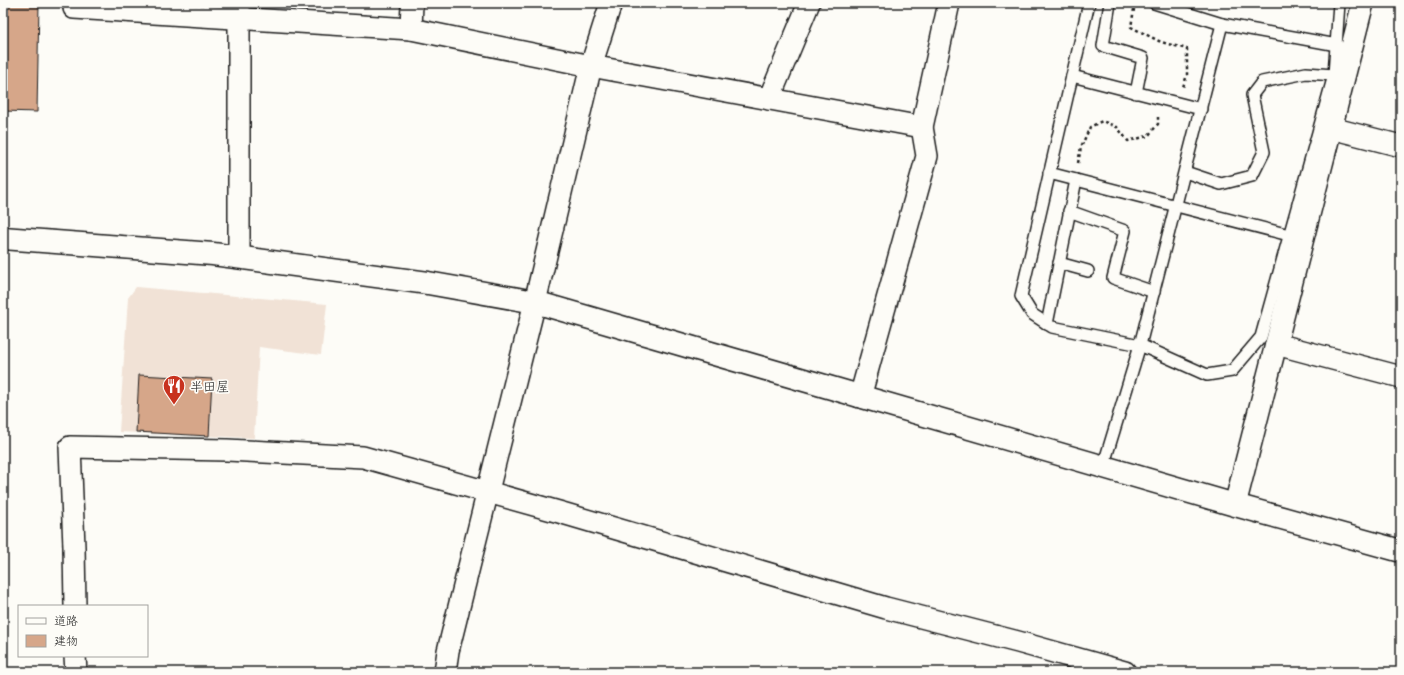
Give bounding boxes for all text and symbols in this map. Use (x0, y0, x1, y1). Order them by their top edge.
restaurant icon: 半田屋 (161, 373, 187, 406)
place label: 半田屋 (190, 379, 229, 396)
legend (18, 605, 148, 657)
text: 道路 (54, 614, 78, 630)
text: 建物 (54, 634, 78, 650)

